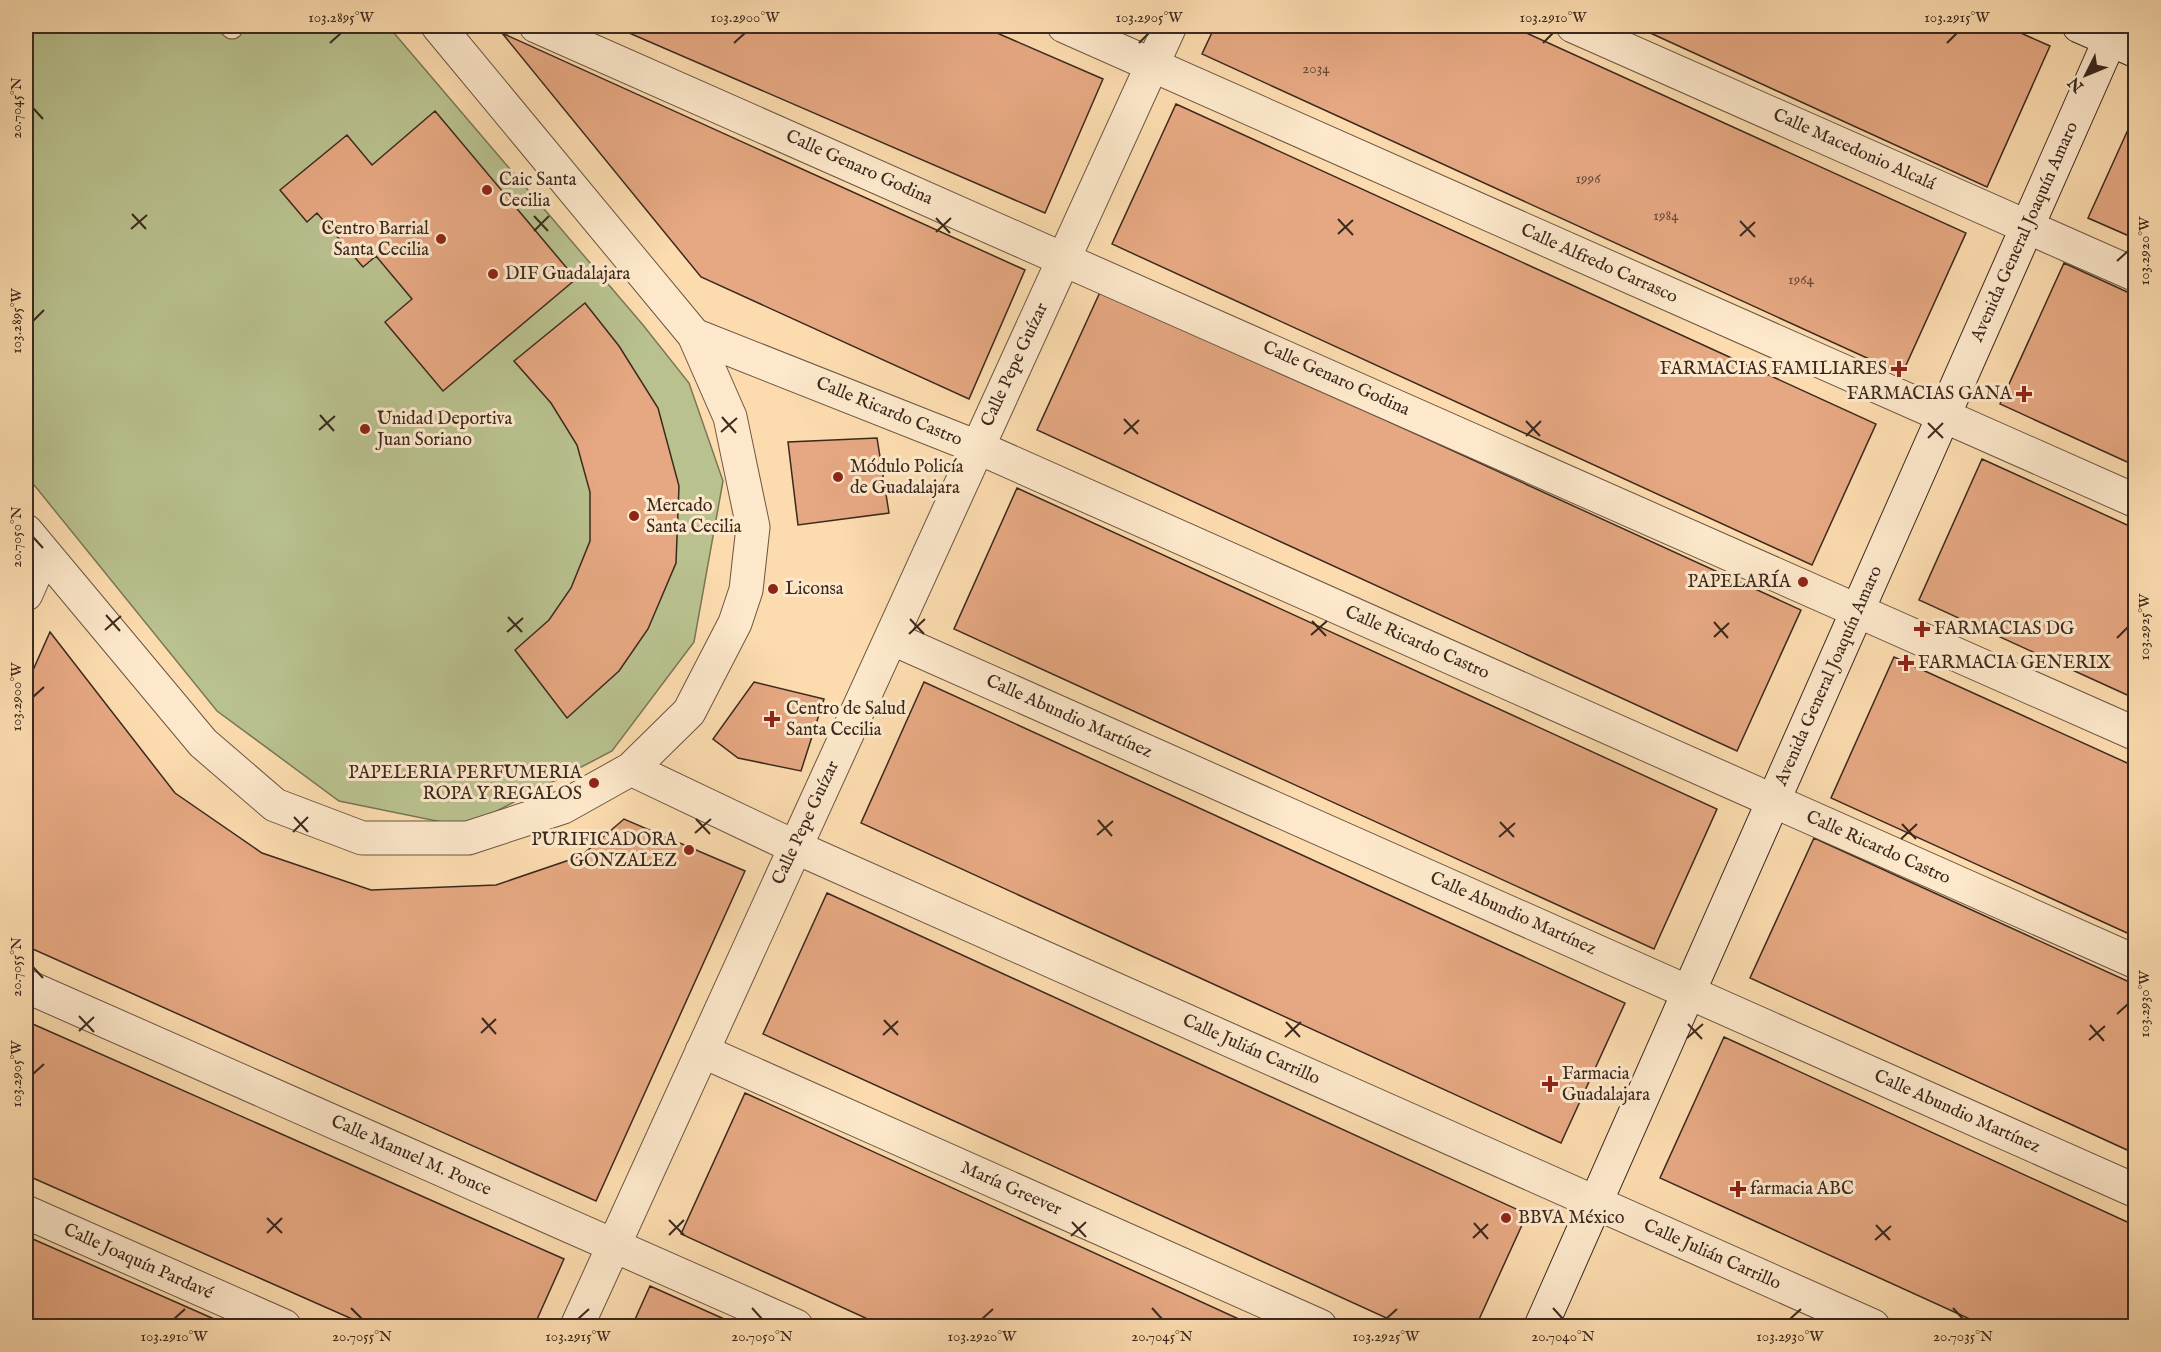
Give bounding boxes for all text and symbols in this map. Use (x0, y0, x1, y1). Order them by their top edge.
text: 103.2895°W (308, 8, 375, 27)
text: 103.2900°W (710, 8, 780, 27)
text: 103.2905°W (1115, 8, 1183, 27)
text: 103.2910°W (1519, 8, 1587, 27)
text: 103.2915°W (1924, 8, 1990, 27)
north arrow (2056, 45, 2116, 105)
house number: 2034 (1302, 59, 1330, 78)
text: N (2064, 72, 2089, 96)
text: 20.7045°N (7, 77, 26, 139)
street label: Calle Macedonio Alcalá (1769, 104, 1939, 196)
street label: Avenida General Joaquín Amaro (1966, 118, 2084, 346)
street label: Calle Genaro Godina (782, 125, 936, 211)
place label: Caic Santa Cecilia (499, 169, 577, 213)
house number: 1996 (1575, 169, 1601, 188)
marker: Caic Santa Cecilia (480, 183, 494, 197)
house number: 1984 (1653, 206, 1679, 225)
text: 103.2920°W (2135, 216, 2154, 285)
place label: Centro Barrial Santa Cecilia (321, 218, 429, 262)
street label: Calle Alfredo Carrasco (1517, 219, 1681, 309)
marker: Centro Barrial Santa Cecilia (434, 232, 448, 246)
place label: DIF Guadalajara (505, 263, 631, 286)
marker: DIF Guadalajara (486, 267, 500, 281)
house number: 1964 (1788, 270, 1815, 289)
text: 103.2895°W (7, 287, 26, 354)
street label: Calle Pepe Guízar (976, 299, 1054, 431)
street label: Calle Genaro Godina (1259, 336, 1413, 422)
place label: FARMACIAS FAMILIARES (1660, 358, 1887, 381)
marker: FARMACIAS FAMILIARES (1892, 362, 1906, 376)
street label: Calle Ricardo Castro (812, 372, 966, 452)
place label: FARMACIAS GANA (1847, 383, 2013, 406)
marker: FARMACIAS GANA (2017, 387, 2031, 401)
place label: Unidad Deportiva Juan Soriano (375, 408, 513, 452)
marker: Unidad Deportiva Juan Soriano (358, 422, 372, 436)
place label: Módulo Policía de Guadalajara (850, 456, 964, 500)
marker: Módulo Policía de Guadalajara (831, 470, 845, 484)
place label: Mercado Santa Cecilia (646, 495, 742, 539)
text: 20.7050°N (7, 506, 26, 568)
marker: Mercado Santa Cecilia (627, 509, 641, 523)
street label: Avenida General Joaquín Amaro (1770, 562, 1888, 790)
place label: PAPELARÍA (1688, 569, 1792, 594)
marker: PAPELARÍA (1796, 575, 1810, 589)
place label: Liconsa (785, 578, 844, 601)
marker: Liconsa (766, 582, 780, 596)
text: 103.2925°W (2135, 593, 2154, 660)
street label: Calle Ricardo Castro (1341, 601, 1493, 685)
place label: FARMACIAS DG (1934, 618, 2075, 641)
marker: FARMACIAS DG (1915, 622, 1929, 636)
place label: FARMACIA GENERIX (1918, 652, 2111, 675)
marker: FARMACIA GENERIX (1899, 656, 1913, 670)
text: 103.2900°W (7, 662, 26, 732)
street label: Calle Abundio Martínez (982, 670, 1156, 764)
place label: Centro de Salud Santa Cecilia (786, 698, 906, 742)
marker: Centro de Salud Santa Cecilia (763, 710, 781, 728)
street label: Calle Pepe Guízar (767, 757, 845, 889)
place label: PAPELERIA PERFUMERIA ROPA Y REGALOS (348, 762, 583, 806)
marker: PAPELERIA PERFUMERIA ROPA Y REGALOS (587, 776, 601, 790)
street label: Calle Ricardo Castro (1802, 806, 1954, 890)
place label: PURIFICADORA GONZALEZ (531, 829, 678, 873)
marker: PURIFICADORA GONZALEZ (682, 843, 696, 857)
street label: Calle Abundio Martínez (1426, 867, 1600, 961)
text: 20.7055°N (7, 937, 26, 997)
text: 103.2930°W (2135, 970, 2154, 1038)
street label: Calle Julián Carrillo (1179, 1009, 1324, 1091)
text: 103.2905°W (7, 1040, 26, 1108)
place label: Farmacia Guadalajara (1562, 1063, 1650, 1107)
street label: Calle Abundio Martínez (1870, 1065, 2044, 1159)
marker: Farmacia Guadalajara (1543, 1077, 1557, 1091)
street label: Calle Manuel M. Ponce (327, 1110, 495, 1202)
street label: María Greever (957, 1157, 1065, 1222)
place label: farmacia ABC (1750, 1178, 1854, 1201)
marker: farmacia ABC (1731, 1182, 1745, 1196)
place label: BBVA México (1518, 1207, 1625, 1230)
marker: BBVA México (1499, 1211, 1513, 1225)
street label: Calle Julián Carrillo (1640, 1214, 1785, 1296)
street label: Calle Joaquín Pardavé (60, 1219, 216, 1305)
text: 103.2910°W (140, 1327, 208, 1346)
text: 20.7055°N (332, 1327, 392, 1346)
text: 103.2915°W (545, 1327, 611, 1346)
text: 20.7050°N (731, 1327, 793, 1346)
text: 103.2920°W (948, 1327, 1017, 1346)
text: 20.7045°N (1131, 1327, 1193, 1346)
text: 103.2925°W (1353, 1327, 1420, 1346)
text: 20.7040°N (1531, 1327, 1595, 1346)
text: 103.2930°W (1756, 1327, 1824, 1346)
text: 20.7035°N (1933, 1327, 1993, 1346)

